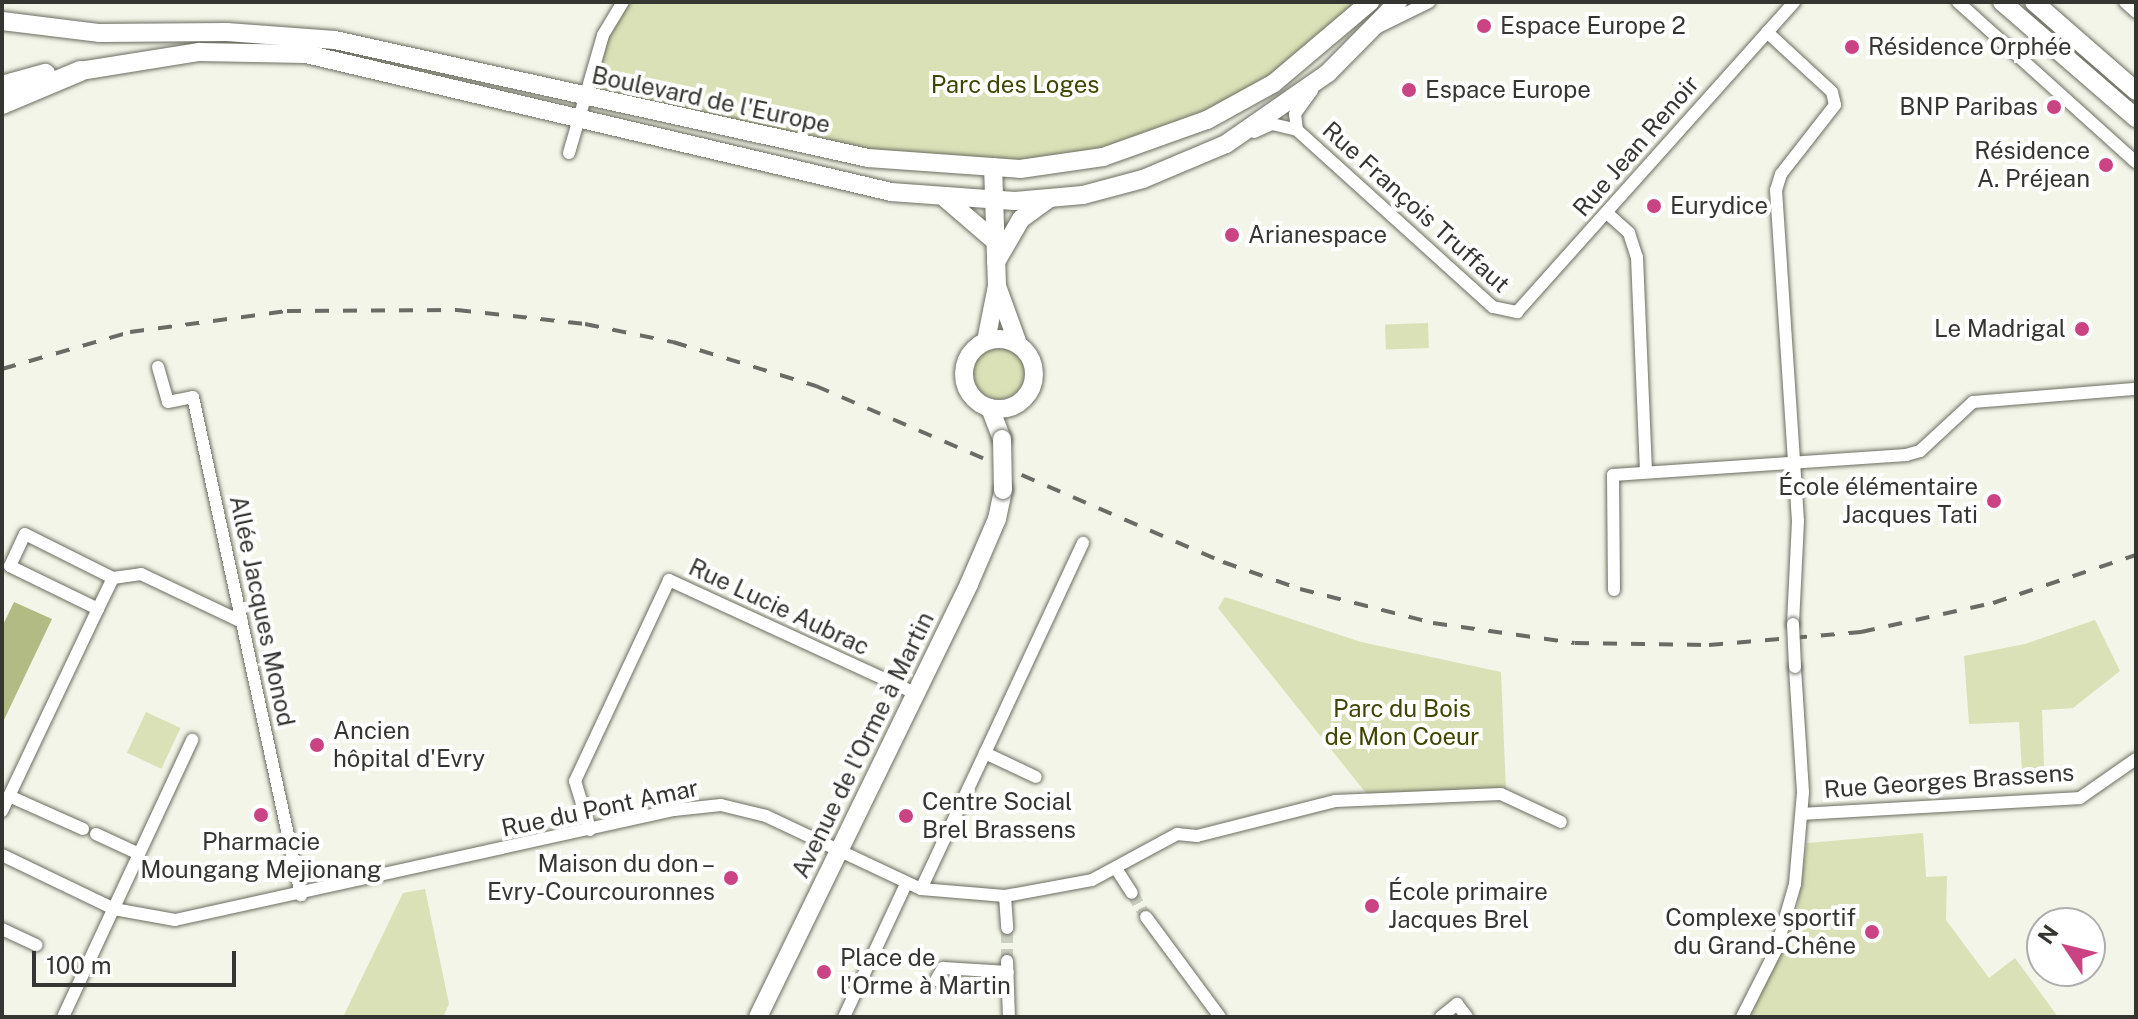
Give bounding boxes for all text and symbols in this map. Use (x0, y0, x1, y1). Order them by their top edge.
place label: Espace Europe 2 (1500, 12, 1686, 40)
marker: Espace Europe 2 (1475, 17, 1493, 35)
place label: Résidence Orphée (1868, 33, 2072, 61)
marker: Résidence Orphée (1843, 38, 1861, 56)
street label: Boulevard de l'Europe (589, 61, 833, 139)
street label: Rue Jean Renoir (1567, 70, 1705, 222)
park label: Parc des Loges (930, 71, 1100, 99)
place label: Espace Europe (1425, 76, 1591, 104)
marker: Espace Europe (1400, 81, 1418, 99)
place label: BNP Paribas (1899, 93, 2038, 121)
marker: BNP Paribas (2045, 98, 2063, 116)
street label: Rue François Truffaut (1316, 115, 1516, 299)
place label: Résidence A. Préjean (1974, 137, 2090, 193)
marker: Résidence A. Préjean (2097, 156, 2115, 174)
place label: Eurydice (1670, 192, 1768, 220)
marker: Eurydice (1645, 197, 1663, 215)
place label: Arianespace (1248, 221, 1387, 249)
marker: Arianespace (1223, 226, 1241, 244)
place label: Le Madrigal (1934, 315, 2066, 343)
marker: Le Madrigal (2073, 320, 2091, 338)
place label: École élémentaire Jacques Tati (1778, 473, 1978, 529)
marker: École élémentaire Jacques Tati (1985, 492, 2003, 510)
street label: Allée Jacques Monod (223, 493, 301, 729)
street label: Rue Lucie Aubrac (684, 553, 874, 661)
street label: Avenue de l'Orme à Martin (786, 607, 940, 883)
park label: Parc du Bois de Mon Coeur (1324, 695, 1480, 751)
place label: Ancien hôpital d'Evry (333, 717, 486, 773)
marker: Ancien hôpital d'Evry (308, 736, 326, 754)
street label: Rue Georges Brassens (1823, 758, 2075, 804)
street label: Rue du Pont Amar (499, 773, 701, 843)
place label: Centre Social Brel Brassens (922, 788, 1076, 844)
marker: Pharmacie Moungang Mejionang (252, 806, 270, 824)
marker: Centre Social Brel Brassens (897, 807, 915, 825)
place label: Pharmacie Moungang Mejionang (140, 828, 382, 884)
place label: Maison du don – Evry-Courcouronnes (487, 850, 715, 906)
marker: Maison du don – Evry-Courcouronnes (722, 869, 740, 887)
place label: École primaire Jacques Brel (1388, 878, 1548, 934)
marker: École primaire Jacques Brel (1363, 897, 1381, 915)
place label: Complexe sportif du Grand-Chêne (1665, 904, 1856, 960)
north arrow (2026, 907, 2106, 987)
text: N (2032, 920, 2064, 949)
marker: Complexe sportif du Grand-Chêne (1863, 923, 1881, 941)
scale bar (36, 935, 240, 985)
place label: Place de l'Orme à Martin (840, 944, 1011, 1000)
text: 100 m (46, 951, 112, 979)
marker: Place de l'Orme à Martin (815, 963, 833, 981)

